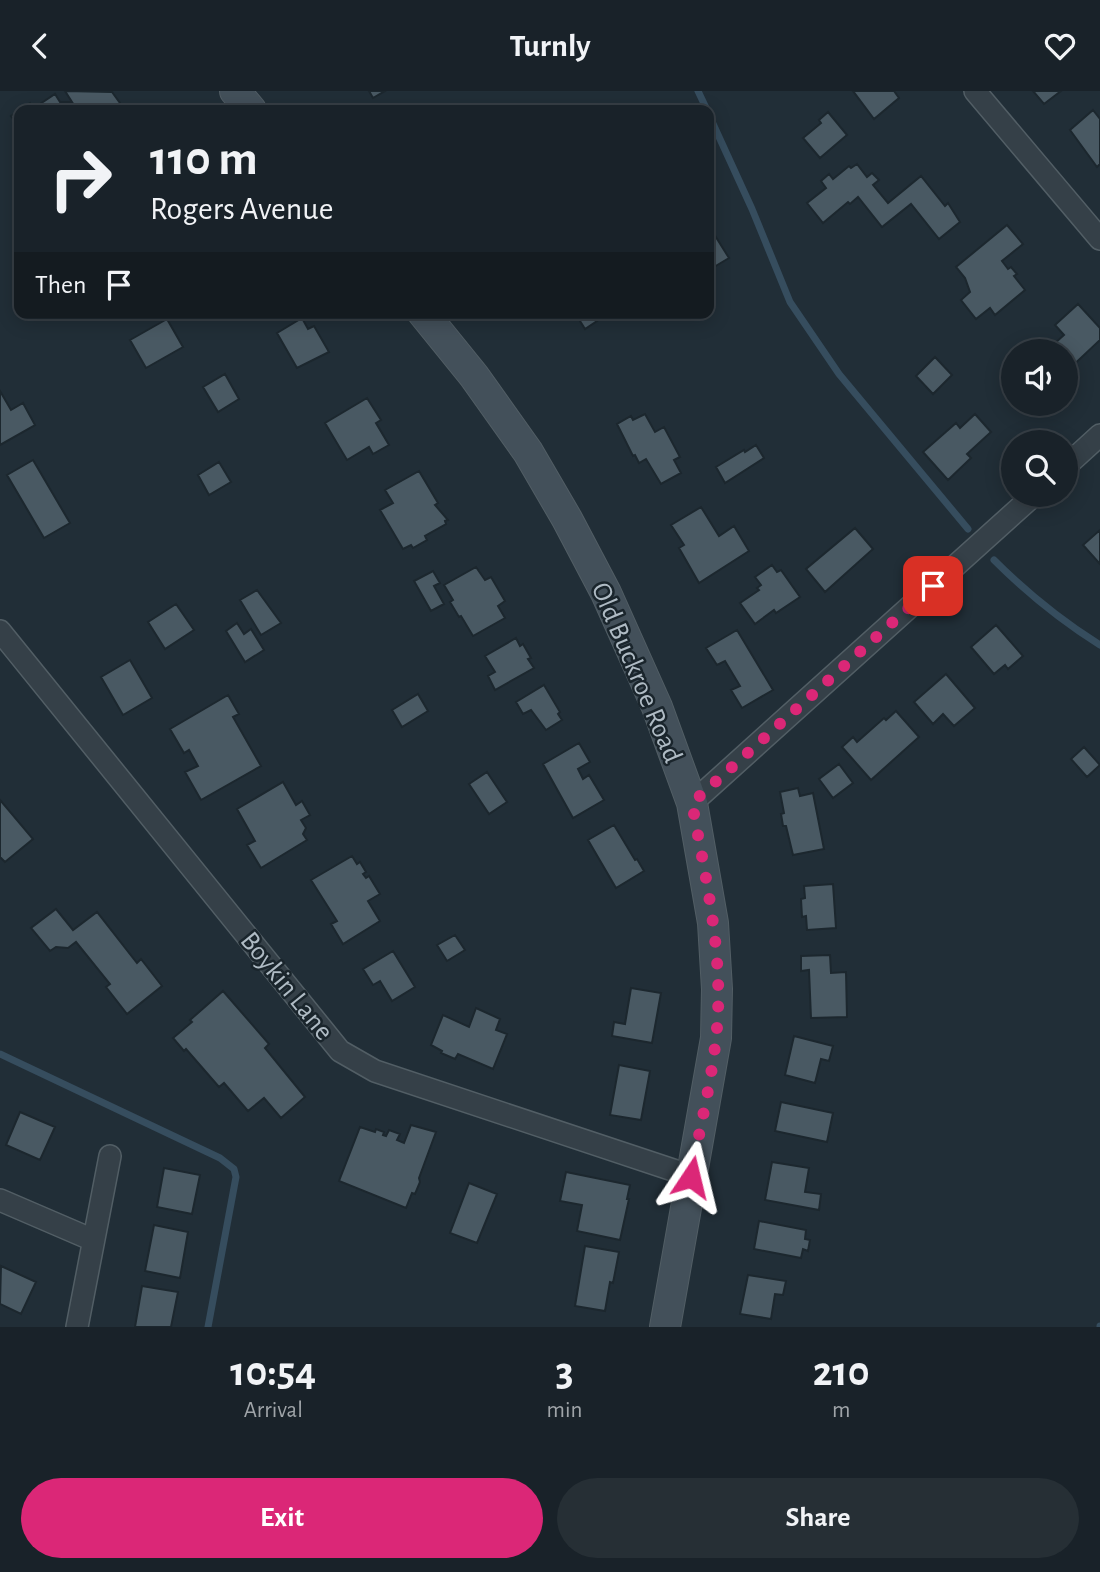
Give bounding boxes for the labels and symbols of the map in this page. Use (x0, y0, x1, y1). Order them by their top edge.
pin (903, 556, 963, 616)
street label: Old Buckroe Road (586, 579, 687, 767)
street label: Boykin Lane (235, 927, 338, 1046)
position arrow (654, 1140, 728, 1214)

